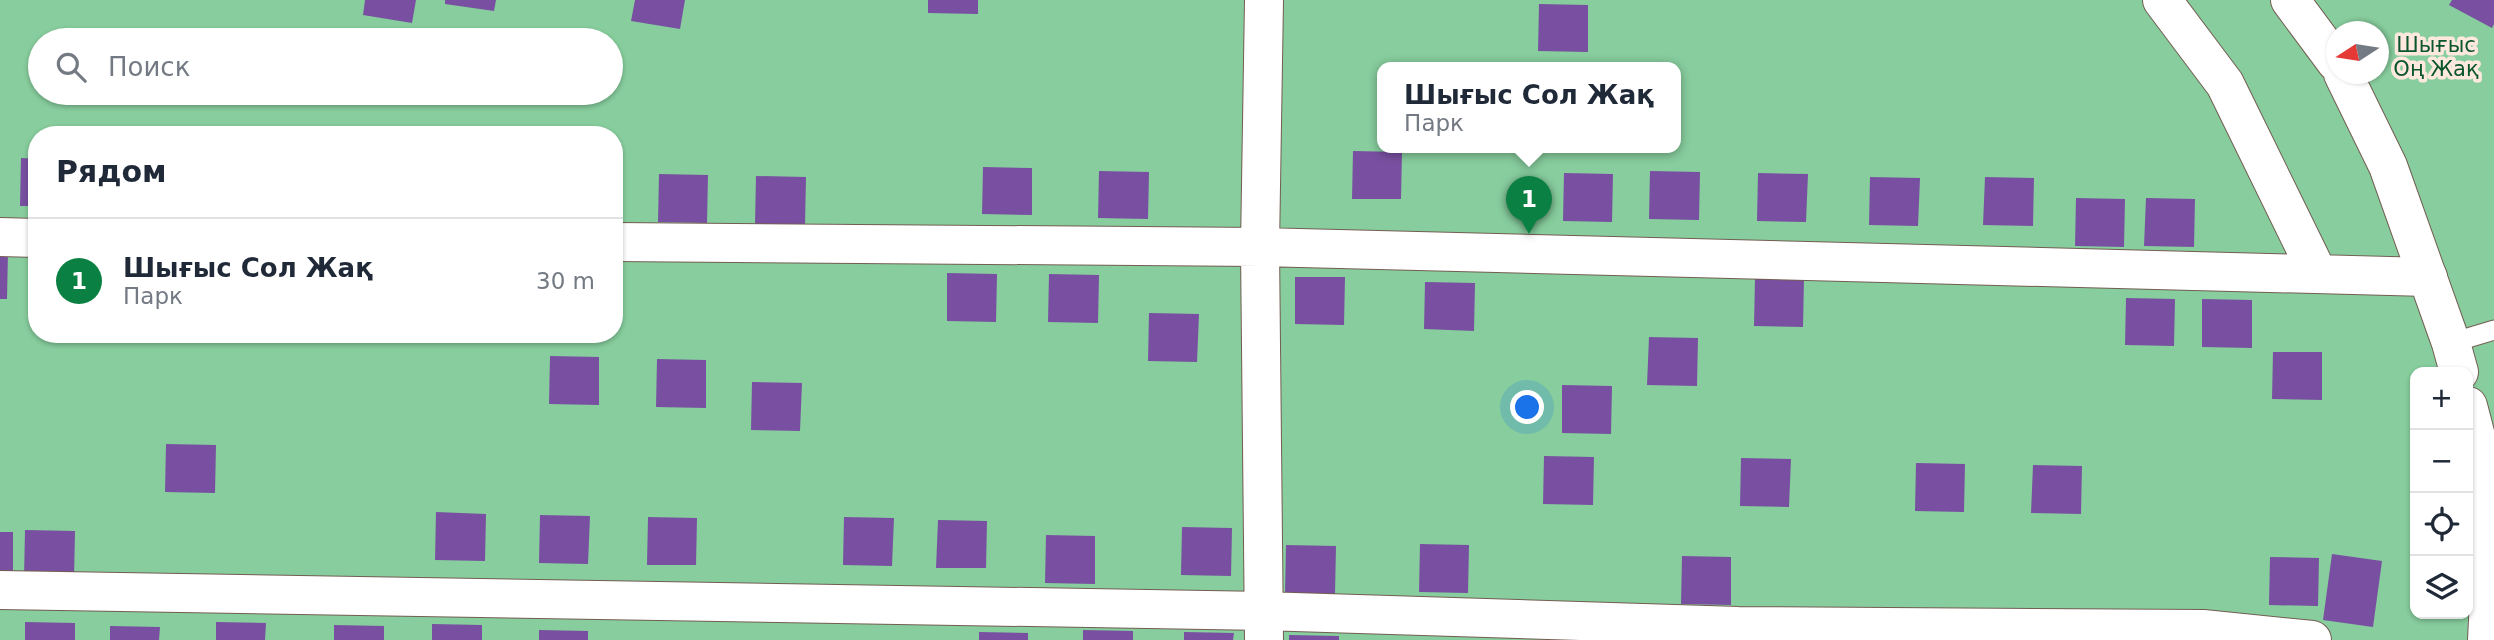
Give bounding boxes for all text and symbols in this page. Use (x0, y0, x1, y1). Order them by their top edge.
north arrow (2326, 21, 2389, 84)
search box (28, 28, 623, 105)
park label: Шығыс Оң Жақ (2393, 33, 2479, 81)
icon: search (52, 48, 90, 86)
text: Поиск (108, 52, 190, 82)
popup (1377, 62, 1681, 153)
text: Шығыс Сол Жақ (1404, 80, 1654, 110)
text: Парк (1404, 110, 1464, 136)
text: Рядом (56, 154, 167, 189)
pin: 1 (1506, 176, 1552, 234)
text: Шығыс Сол Жақ (123, 253, 373, 283)
text: 1 (71, 268, 87, 294)
text: 30 m (536, 268, 595, 294)
text: Парк (123, 283, 183, 309)
map controls (2410, 367, 2473, 619)
button: + (2410, 367, 2473, 430)
your location (1510, 390, 1544, 424)
button: − (2410, 430, 2473, 493)
button: locate (2410, 493, 2473, 556)
button: layers (2410, 556, 2473, 619)

